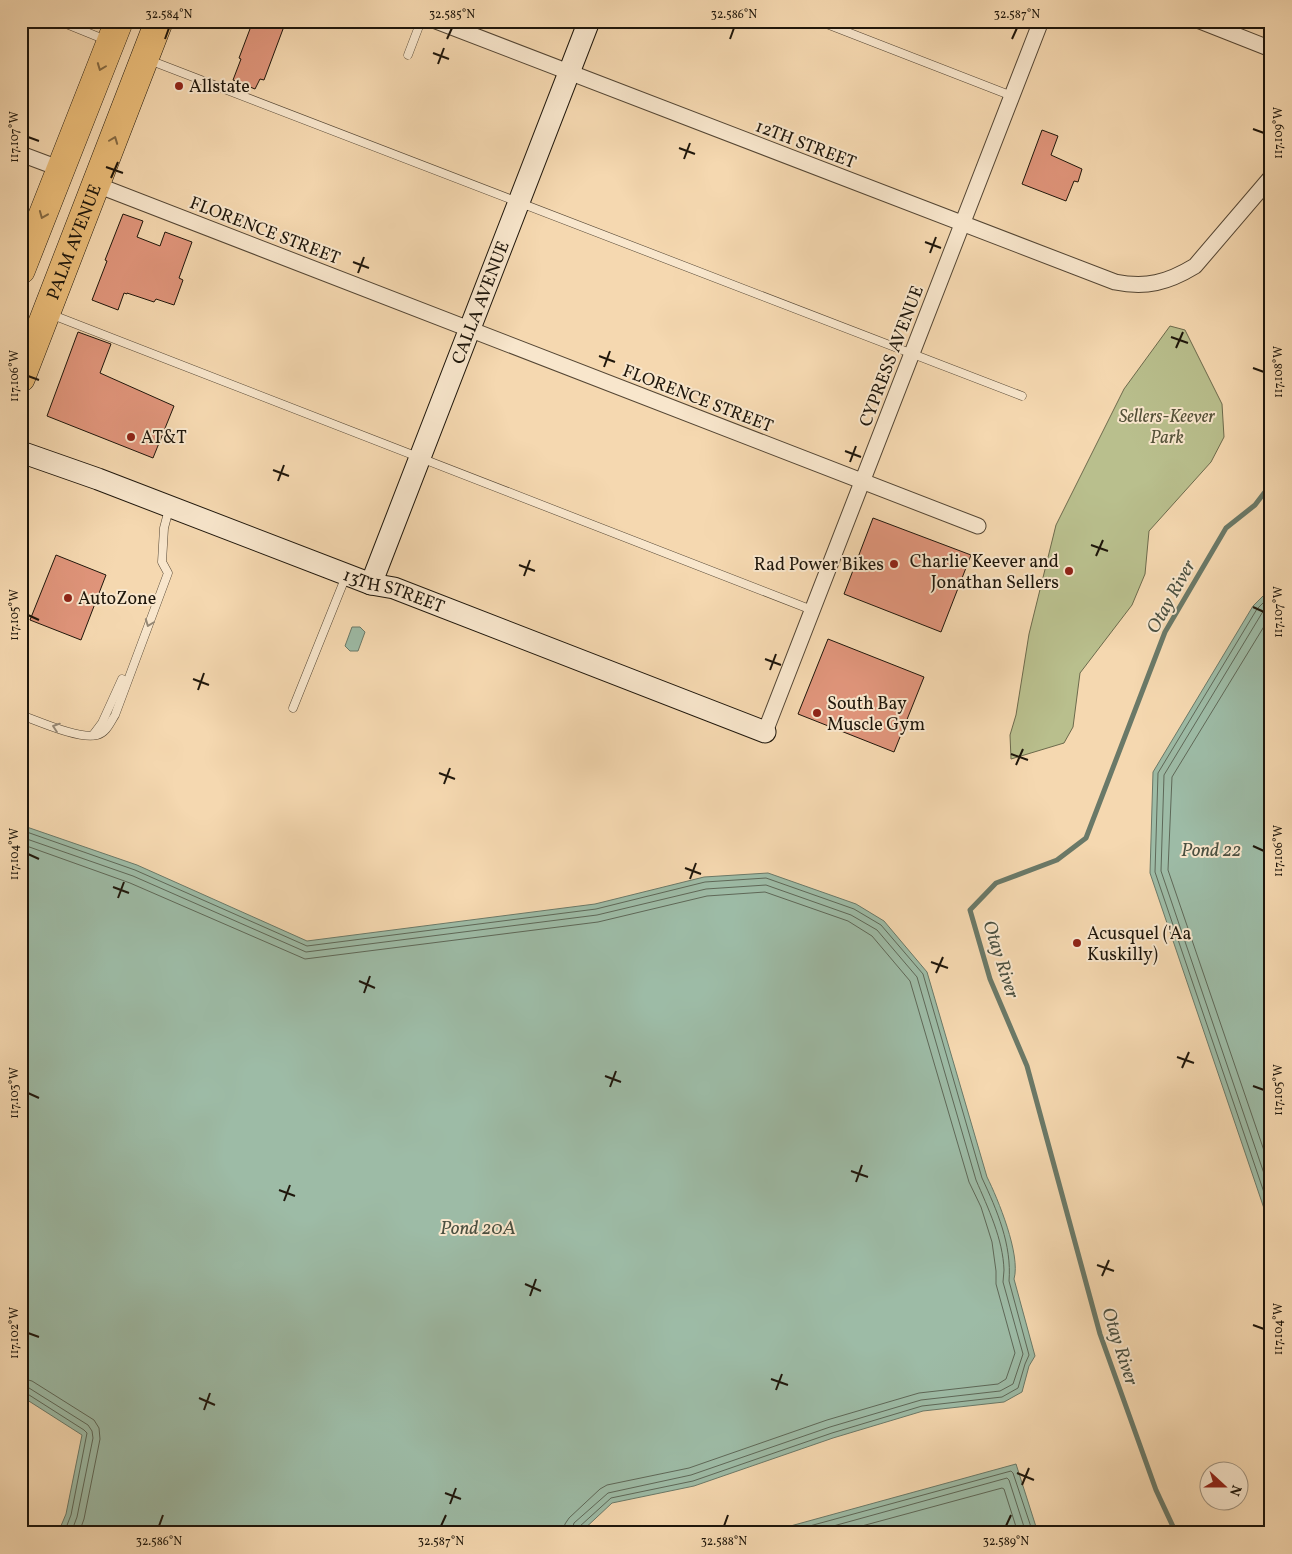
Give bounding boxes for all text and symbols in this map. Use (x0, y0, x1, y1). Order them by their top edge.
text: 32.584°N (146, 7, 193, 23)
text: 32.585°N (429, 7, 475, 23)
text: 32.586°N (711, 7, 757, 23)
text: 32.587°N (994, 7, 1040, 23)
one-way arrow (97, 62, 107, 71)
place label: Allstate (189, 75, 250, 100)
marker: Allstate (173, 80, 185, 92)
text: 117.109°W (1271, 107, 1287, 159)
text: 117.107°W (7, 111, 23, 163)
street label: 12TH STREET (751, 115, 860, 176)
one-way arrow (108, 136, 119, 145)
street label: PALM AVENUE (41, 181, 109, 304)
street label: FLORENCE STREET (186, 191, 344, 272)
one-way arrow (39, 210, 49, 219)
street label: CALLA AVENUE (446, 238, 517, 368)
street label: CYPRESS AVENUE (854, 282, 931, 431)
text: 117.108°W (1271, 346, 1287, 398)
text: 117.106°W (7, 350, 23, 402)
street label: FLORENCE STREET (619, 359, 777, 440)
park label: Sellers-Keever Park (1119, 405, 1215, 451)
place label: AT&T (141, 426, 187, 451)
marker: AT&T (125, 431, 137, 443)
place label: Charlie Keever and Jonathan Sellers (910, 550, 1059, 596)
place label: Rad Power Bikes (754, 553, 884, 578)
water label: Otay River (1141, 555, 1203, 639)
marker: Rad Power Bikes (888, 558, 900, 570)
street label: 13TH STREET (339, 563, 448, 621)
marker: Charlie Keever and Jonathan Sellers (1063, 565, 1075, 577)
text: 117.107°W (1271, 586, 1287, 638)
place label: AutoZone (78, 587, 156, 612)
text: 117.105°W (7, 589, 23, 641)
marker: AutoZone (62, 592, 74, 604)
one-way arrow (145, 618, 155, 627)
place label: South Bay Muscle Gym (827, 692, 925, 738)
marker: South Bay Muscle Gym (811, 707, 823, 719)
one-way arrow (52, 723, 61, 733)
text: 117.106°W (1271, 825, 1287, 877)
text: 117.104°W (7, 828, 23, 880)
water label: Pond 22 (1181, 838, 1241, 864)
water label: Otay River (975, 917, 1025, 1003)
place label: Acusquel ('Aa Kuskilly) (1087, 922, 1191, 968)
marker: Acusquel ('Aa Kuskilly) (1071, 937, 1083, 949)
text: 117.105°W (1271, 1064, 1287, 1116)
text: 117.103°W (7, 1067, 23, 1119)
water label: Pond 20A (440, 1216, 516, 1242)
text: 117.104°W (1271, 1303, 1287, 1355)
water label: Otay River (1094, 1304, 1144, 1390)
text: 117.102°W (7, 1307, 23, 1359)
north arrow (1200, 1462, 1250, 1512)
text: N (1224, 1482, 1245, 1498)
text: 32.586°N (136, 1534, 182, 1550)
text: 32.587°N (418, 1534, 464, 1550)
text: 32.588°N (701, 1534, 747, 1550)
text: 32.589°N (983, 1534, 1029, 1550)

